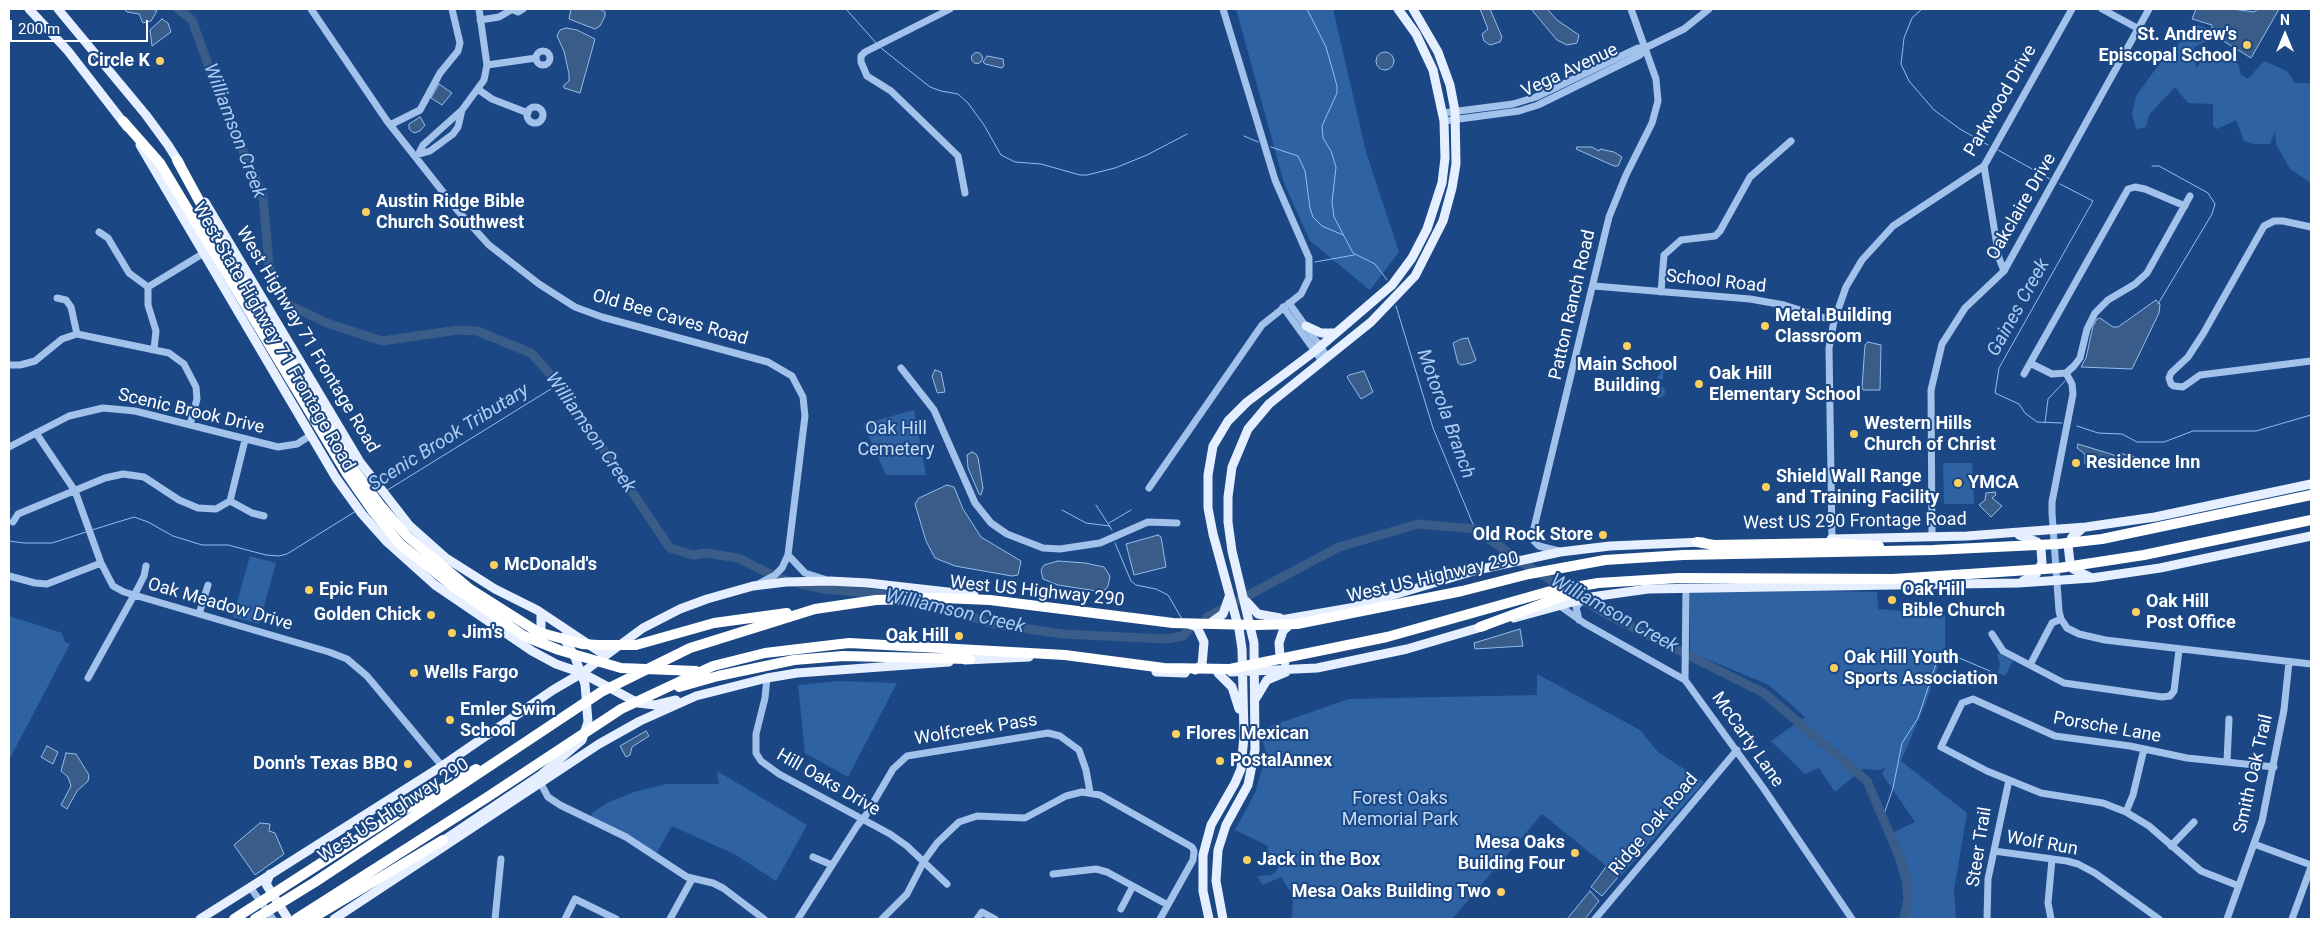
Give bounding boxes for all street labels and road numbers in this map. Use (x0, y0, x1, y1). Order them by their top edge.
street label: Vega Avenue (1518, 39, 1622, 103)
street label: Parkwood Drive (1960, 41, 2042, 161)
street label: Oakclaire Drive (1983, 150, 2061, 264)
street label: West State Highway 71 Frontage Road (187, 199, 359, 475)
street label: West Highway 71 Frontage Road (231, 223, 383, 457)
street label: Patton Ranch Road (1545, 228, 1601, 382)
street label: School Road (1665, 266, 1767, 298)
street label: Old Bee Caves Road (590, 285, 750, 351)
street label: Scenic Brook Drive (116, 385, 266, 439)
street label: West US 290 Frontage Road (1743, 509, 1967, 535)
street label: West US Highway 290 (1345, 548, 1521, 608)
street label: West US Highway 290 (949, 572, 1125, 612)
street label: Oak Meadow Drive (145, 574, 295, 636)
street label: McCarty Lane (1706, 688, 1788, 792)
street label: Porsche Lane (2051, 708, 2163, 748)
street label: Wolfcreek Pass (913, 710, 1039, 750)
street label: Smith Oak Trail (2230, 712, 2278, 836)
street label: Hill Oaks Drive (772, 745, 884, 821)
street label: West US Highway 290 (315, 754, 473, 868)
street label: Ridge Oak Road (1605, 769, 1703, 881)
street label: Steer Trail (1963, 806, 1997, 888)
street label: Wolf Run (2005, 827, 2079, 861)

